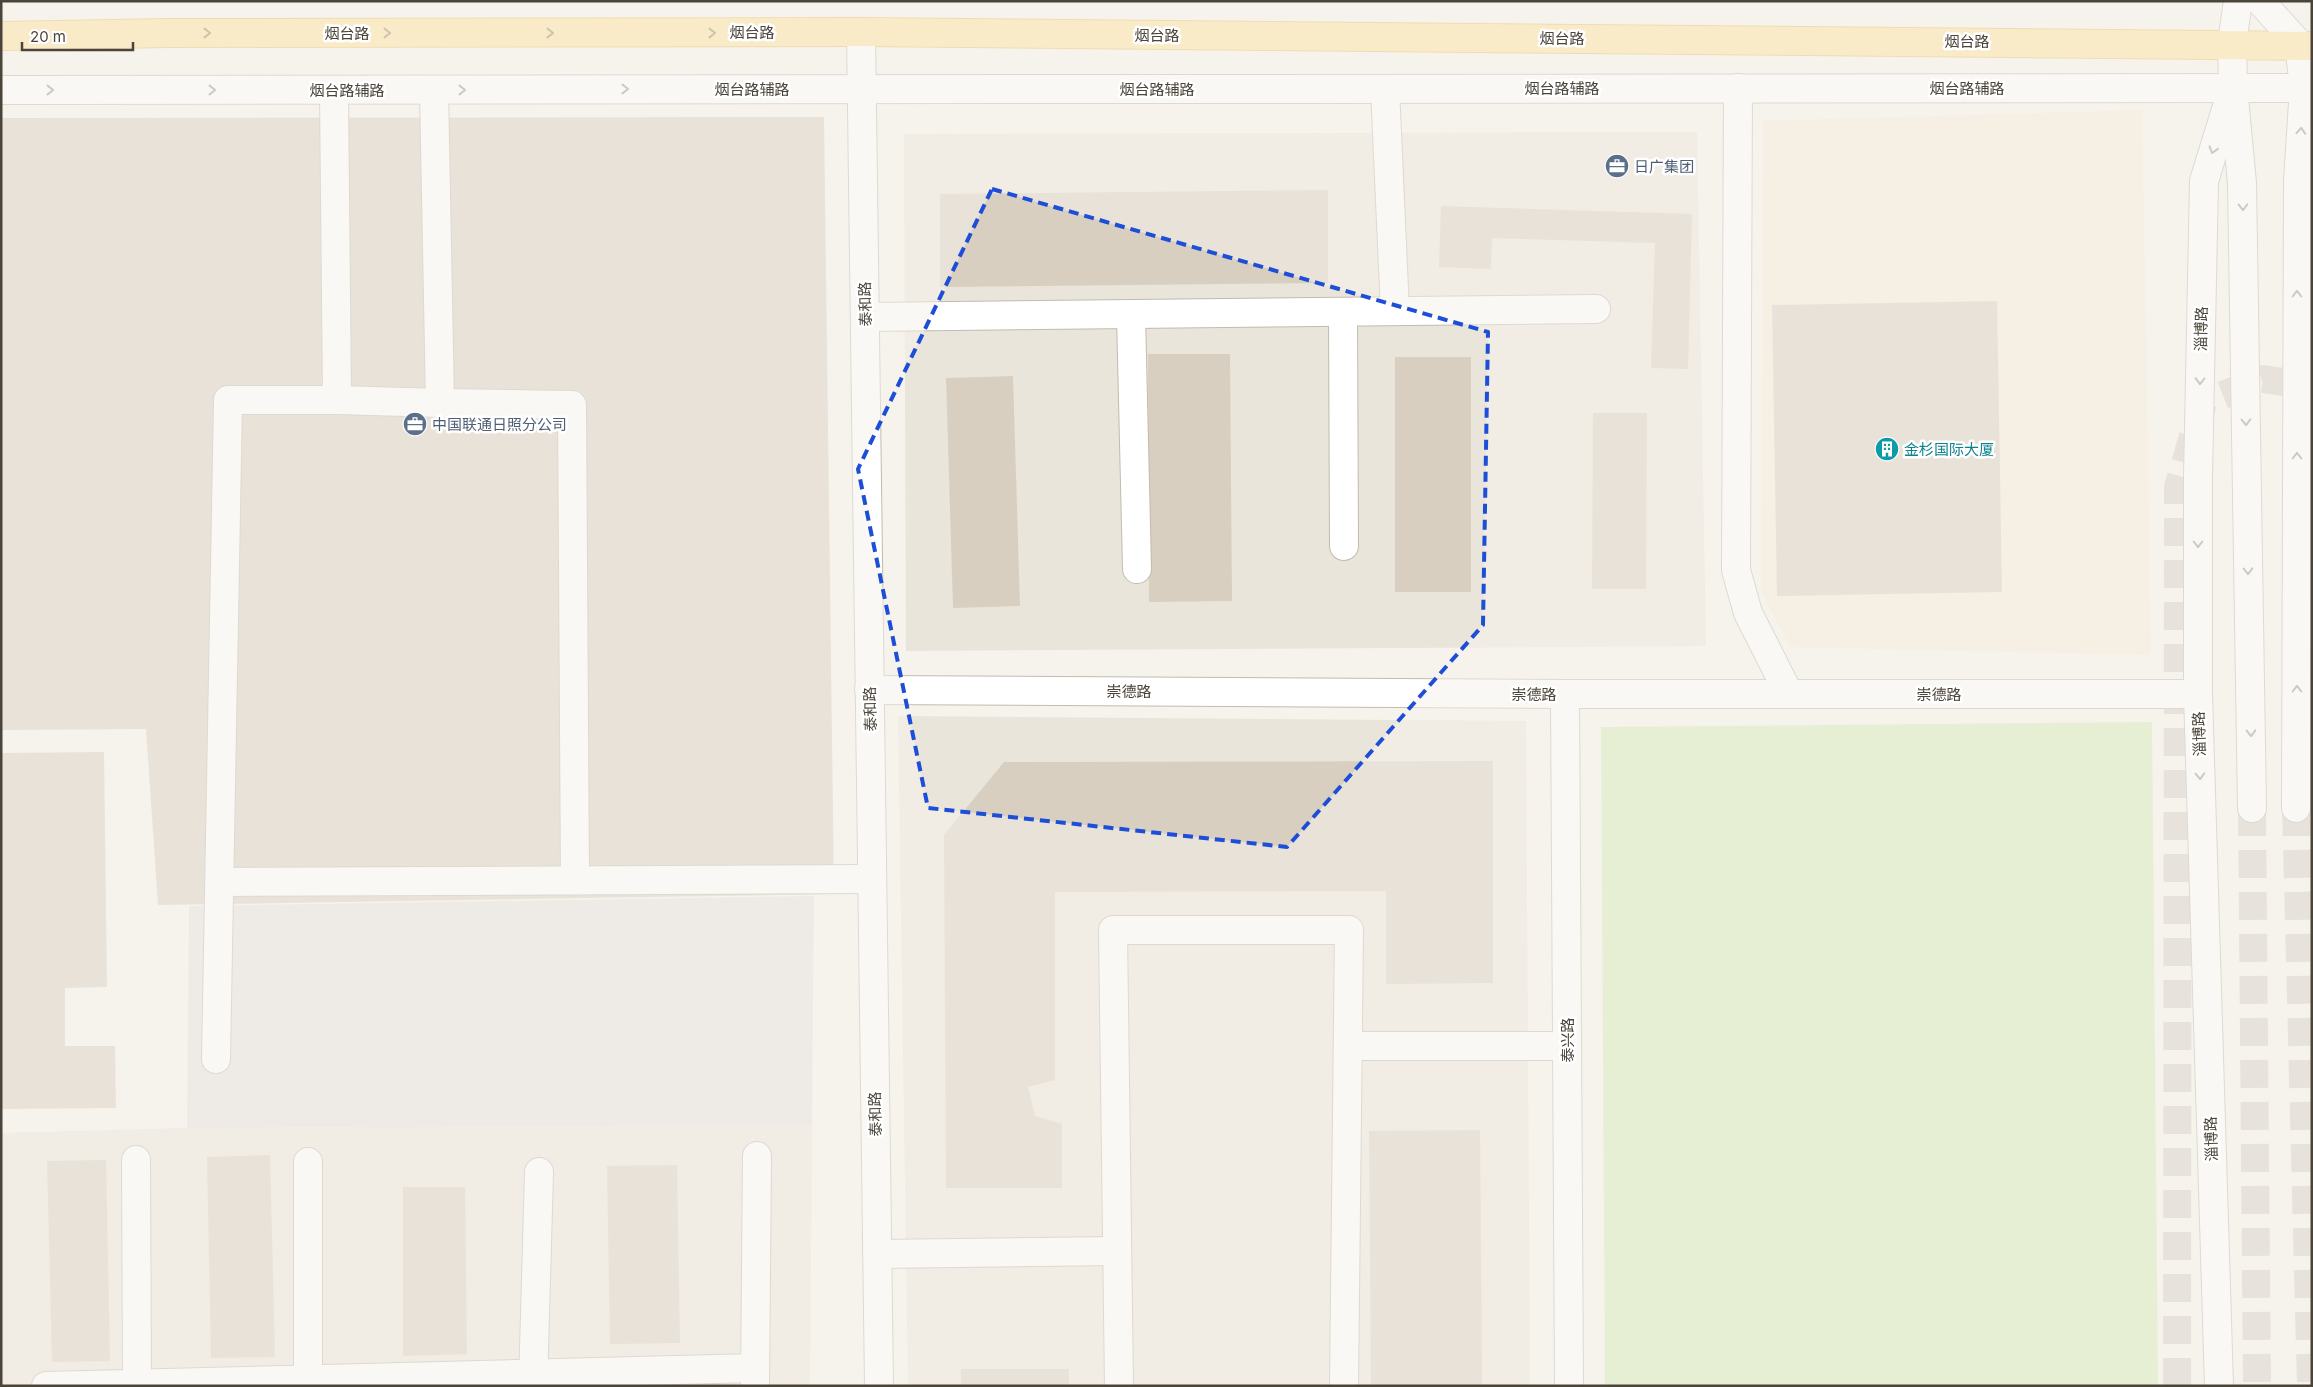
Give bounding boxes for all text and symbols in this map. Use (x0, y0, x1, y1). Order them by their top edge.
scale bar (22, 20, 134, 52)
street label: 烟台路 (729, 23, 775, 42)
street label: 烟台路 (324, 24, 370, 43)
street label: 烟台路 (1134, 26, 1180, 45)
text: 20 m (30, 27, 66, 46)
one-way arrow (709, 27, 717, 38)
one-way arrow (204, 28, 212, 38)
one-way arrow (384, 28, 392, 38)
one-way arrow (546, 28, 554, 38)
street label: 烟台路 (1539, 29, 1585, 48)
street label: 烟台路 (1944, 32, 1990, 51)
street label: 烟台路辅路 (1524, 79, 1600, 98)
street label: 烟台路辅路 (1929, 79, 2005, 98)
street label: 烟台路辅路 (714, 80, 790, 99)
street label: 烟台路辅路 (1119, 80, 1195, 99)
street label: 烟台路辅路 (309, 81, 385, 100)
one-way arrow (622, 84, 629, 94)
one-way arrow (46, 85, 54, 95)
one-way arrow (209, 85, 217, 95)
one-way arrow (459, 85, 467, 95)
one-way arrow (2295, 127, 2306, 135)
one-way arrow (2209, 146, 2219, 154)
office icon: 日广集团 (1604, 153, 1630, 179)
place label: 日广集团 (1634, 157, 1694, 176)
one-way arrow (2238, 203, 2248, 211)
street label: 泰和路 (855, 281, 875, 327)
one-way arrow (2292, 289, 2302, 297)
street label: 淄博路 (2191, 306, 2211, 352)
one-way arrow (2195, 378, 2205, 386)
office icon: 中国联通日照分公司 (402, 411, 428, 437)
place label: 中国联通日照分公司 (432, 415, 567, 434)
one-way arrow (2241, 418, 2251, 426)
building icon: 金杉国际大厦 (1874, 436, 1900, 462)
place label: 金杉国际大厦 (1904, 440, 1994, 459)
one-way arrow (2292, 452, 2302, 460)
one-way arrow (2193, 540, 2203, 548)
one-way arrow (2243, 567, 2254, 575)
street label: 崇德路 (1106, 682, 1152, 701)
street label: 崇德路 (1511, 685, 1557, 704)
street label: 崇德路 (1916, 685, 1962, 704)
one-way arrow (2292, 685, 2302, 692)
street label: 泰和路 (860, 686, 880, 732)
street label: 淄博路 (2189, 711, 2209, 757)
one-way arrow (2246, 730, 2256, 737)
one-way arrow (2195, 773, 2206, 781)
street label: 泰兴路 (1558, 1017, 1577, 1063)
street label: 泰和路 (865, 1091, 885, 1137)
street label: 淄博路 (2201, 1116, 2221, 1162)

